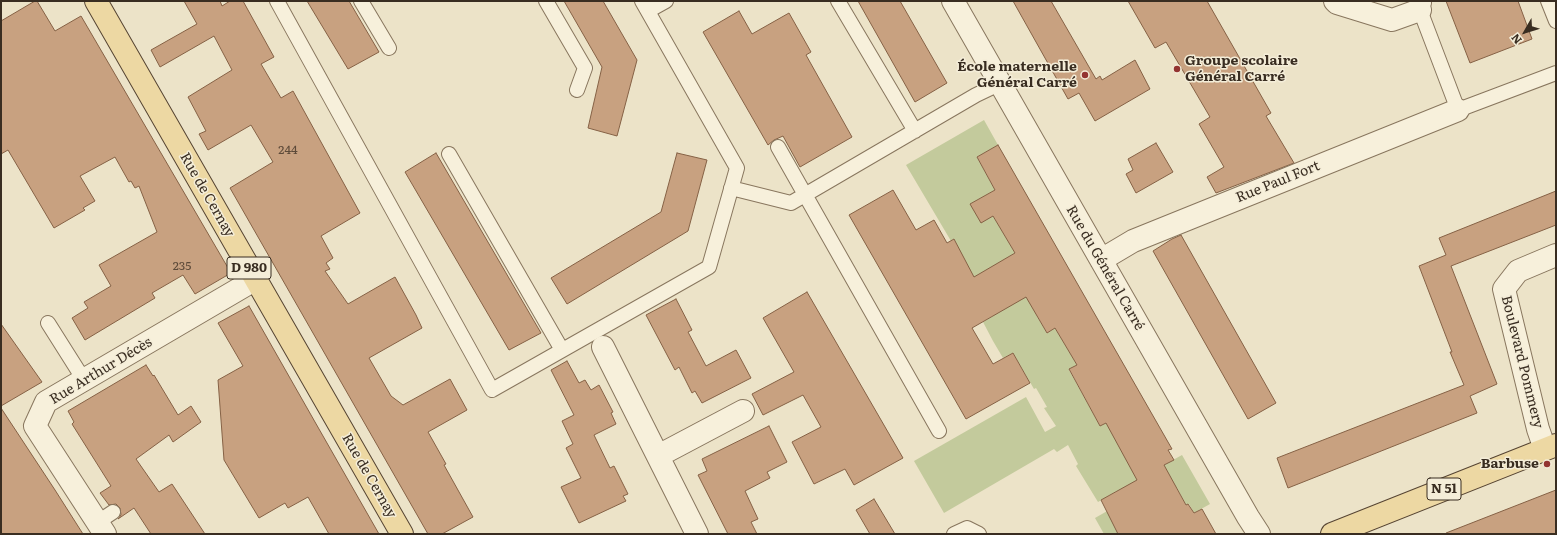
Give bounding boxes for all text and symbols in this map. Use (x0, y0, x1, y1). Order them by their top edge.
north arrow (1505, 12, 1545, 52)
text: N (1507, 31, 1525, 48)
place label: Groupe scolaire Général Carré (1185, 53, 1298, 86)
place label: École maternelle Général Carré (957, 59, 1077, 92)
marker: Groupe scolaire Général Carré (1172, 64, 1182, 74)
marker: École maternelle Général Carré (1080, 70, 1090, 80)
house number: 244 (278, 143, 298, 157)
street label: Rue de Cernay (176, 150, 238, 240)
street label: Rue Paul Fort (1234, 158, 1322, 206)
street label: Rue du Général Carré (1062, 203, 1148, 333)
road number: D 980 (227, 257, 271, 279)
house number: 235 (173, 259, 191, 273)
street label: Boulevard Pommery (1497, 294, 1547, 430)
street label: Rue Arthur Décès (47, 334, 155, 408)
street label: Rue de Cernay (338, 431, 400, 521)
place label: Barbuse (1481, 456, 1539, 472)
marker: Barbuse (1542, 459, 1552, 469)
road number: N 51 (1427, 478, 1461, 500)

